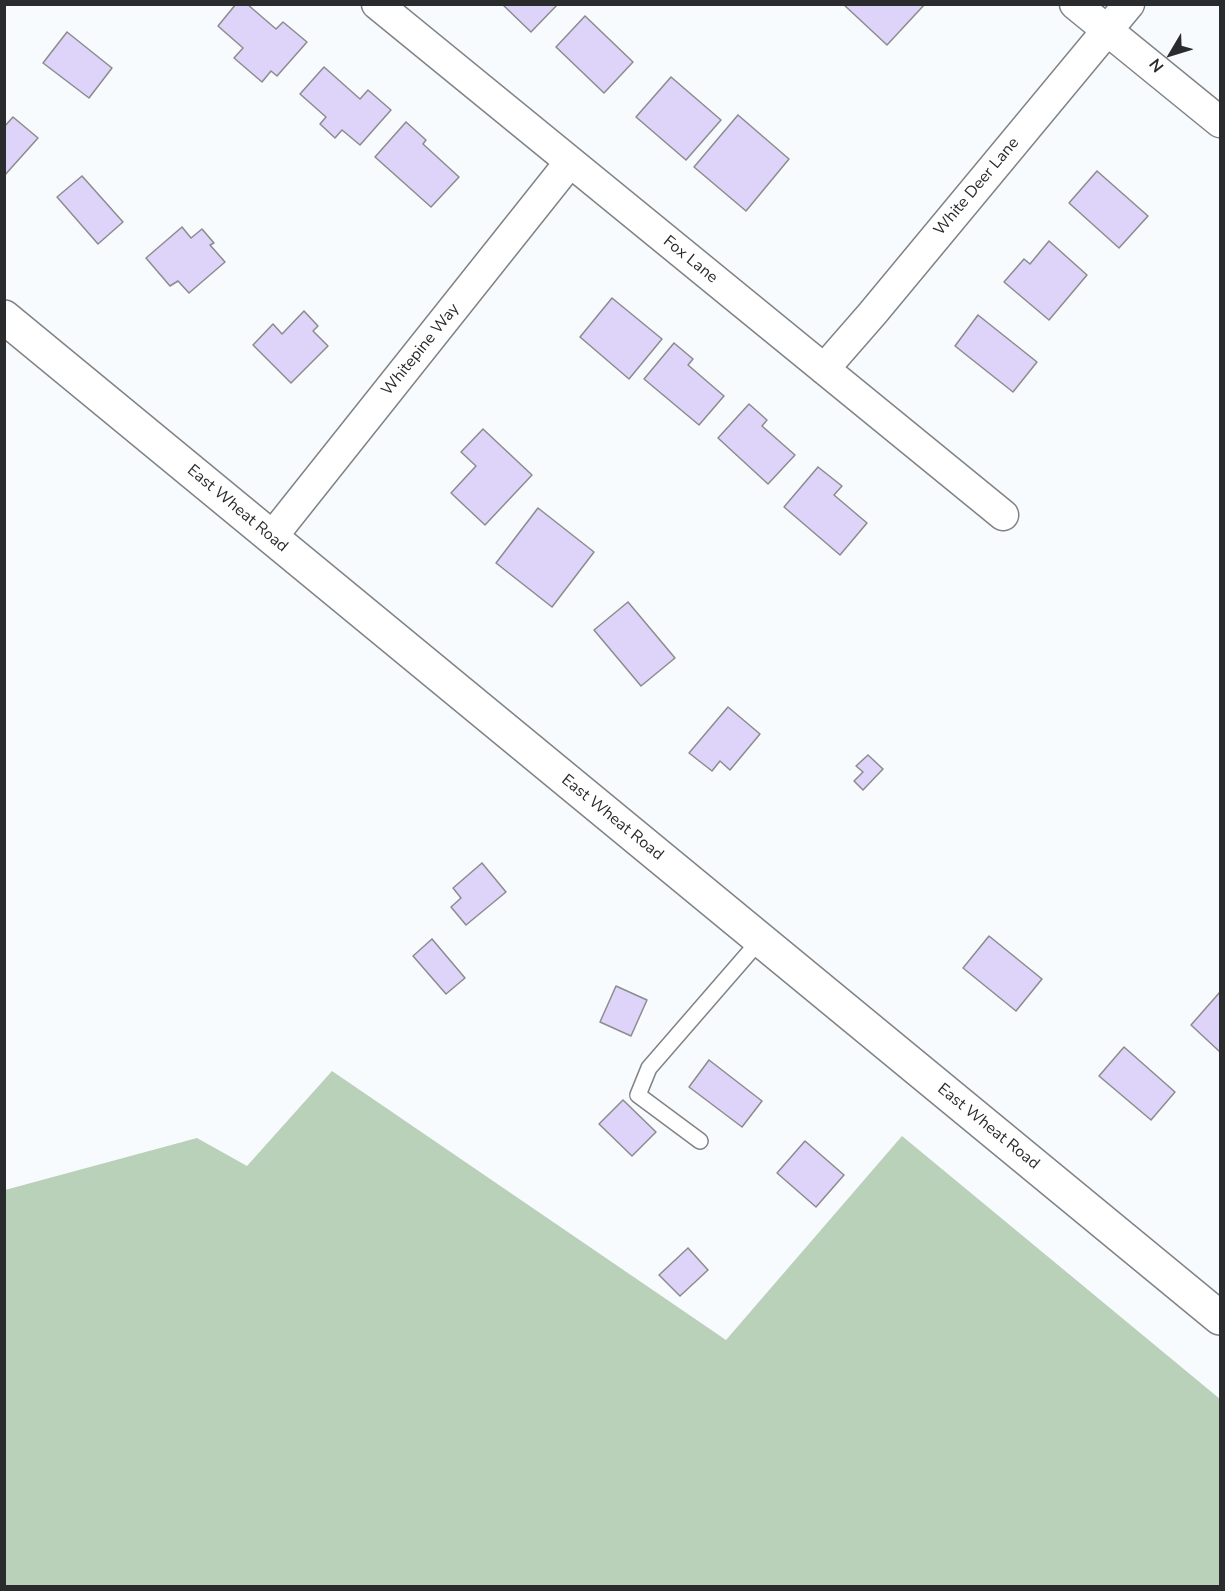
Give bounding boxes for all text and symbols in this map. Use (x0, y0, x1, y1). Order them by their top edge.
north arrow (1141, 24, 1201, 84)
text: N (1144, 54, 1169, 77)
street label: White Deer Lane (930, 134, 1024, 240)
street label: Fox Lane (659, 232, 721, 288)
street label: Whitepine Way (378, 300, 464, 400)
street label: East Wheat Road (183, 461, 291, 557)
street label: East Wheat Road (557, 771, 667, 865)
street label: East Wheat Road (933, 1080, 1043, 1174)

